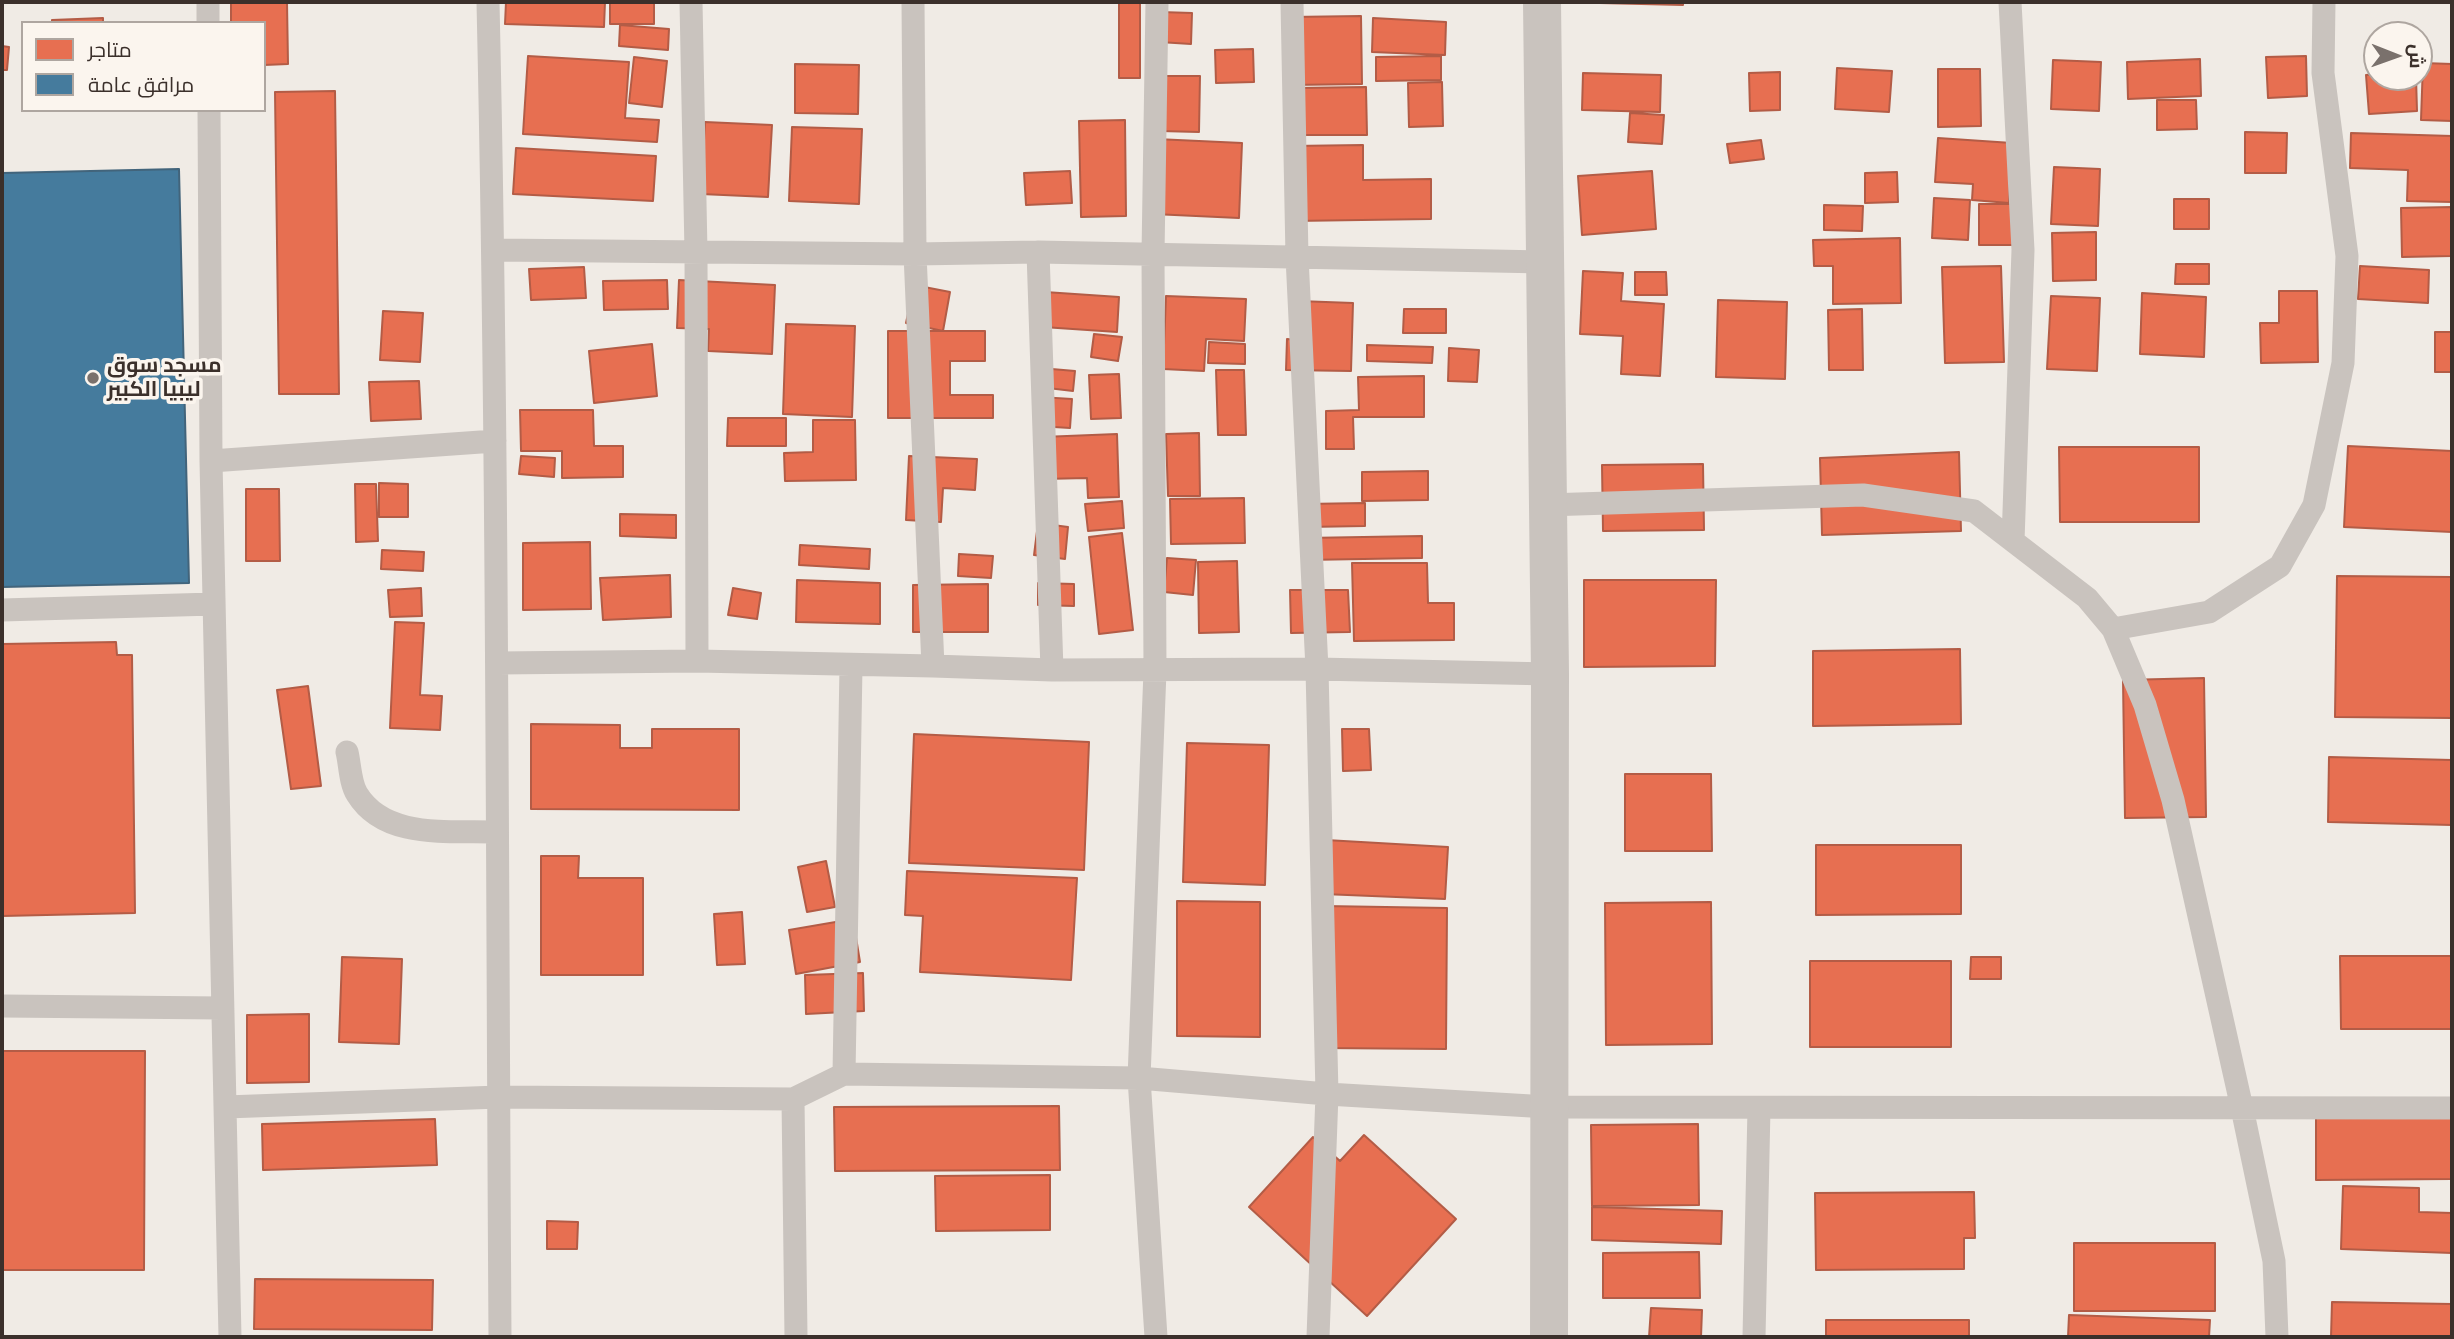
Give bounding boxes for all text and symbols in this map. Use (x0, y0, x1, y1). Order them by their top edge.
legend (21, 21, 266, 112)
north arrow (2363, 21, 2433, 91)
text: متاجر (88, 35, 132, 63)
text: ش (2405, 44, 2429, 69)
text: مرافق عامة (88, 70, 194, 98)
place label: مسجد سوق ليبيا الكبير (107, 353, 222, 403)
marker: مسجد سوق ليبيا الكبير (85, 370, 101, 386)

